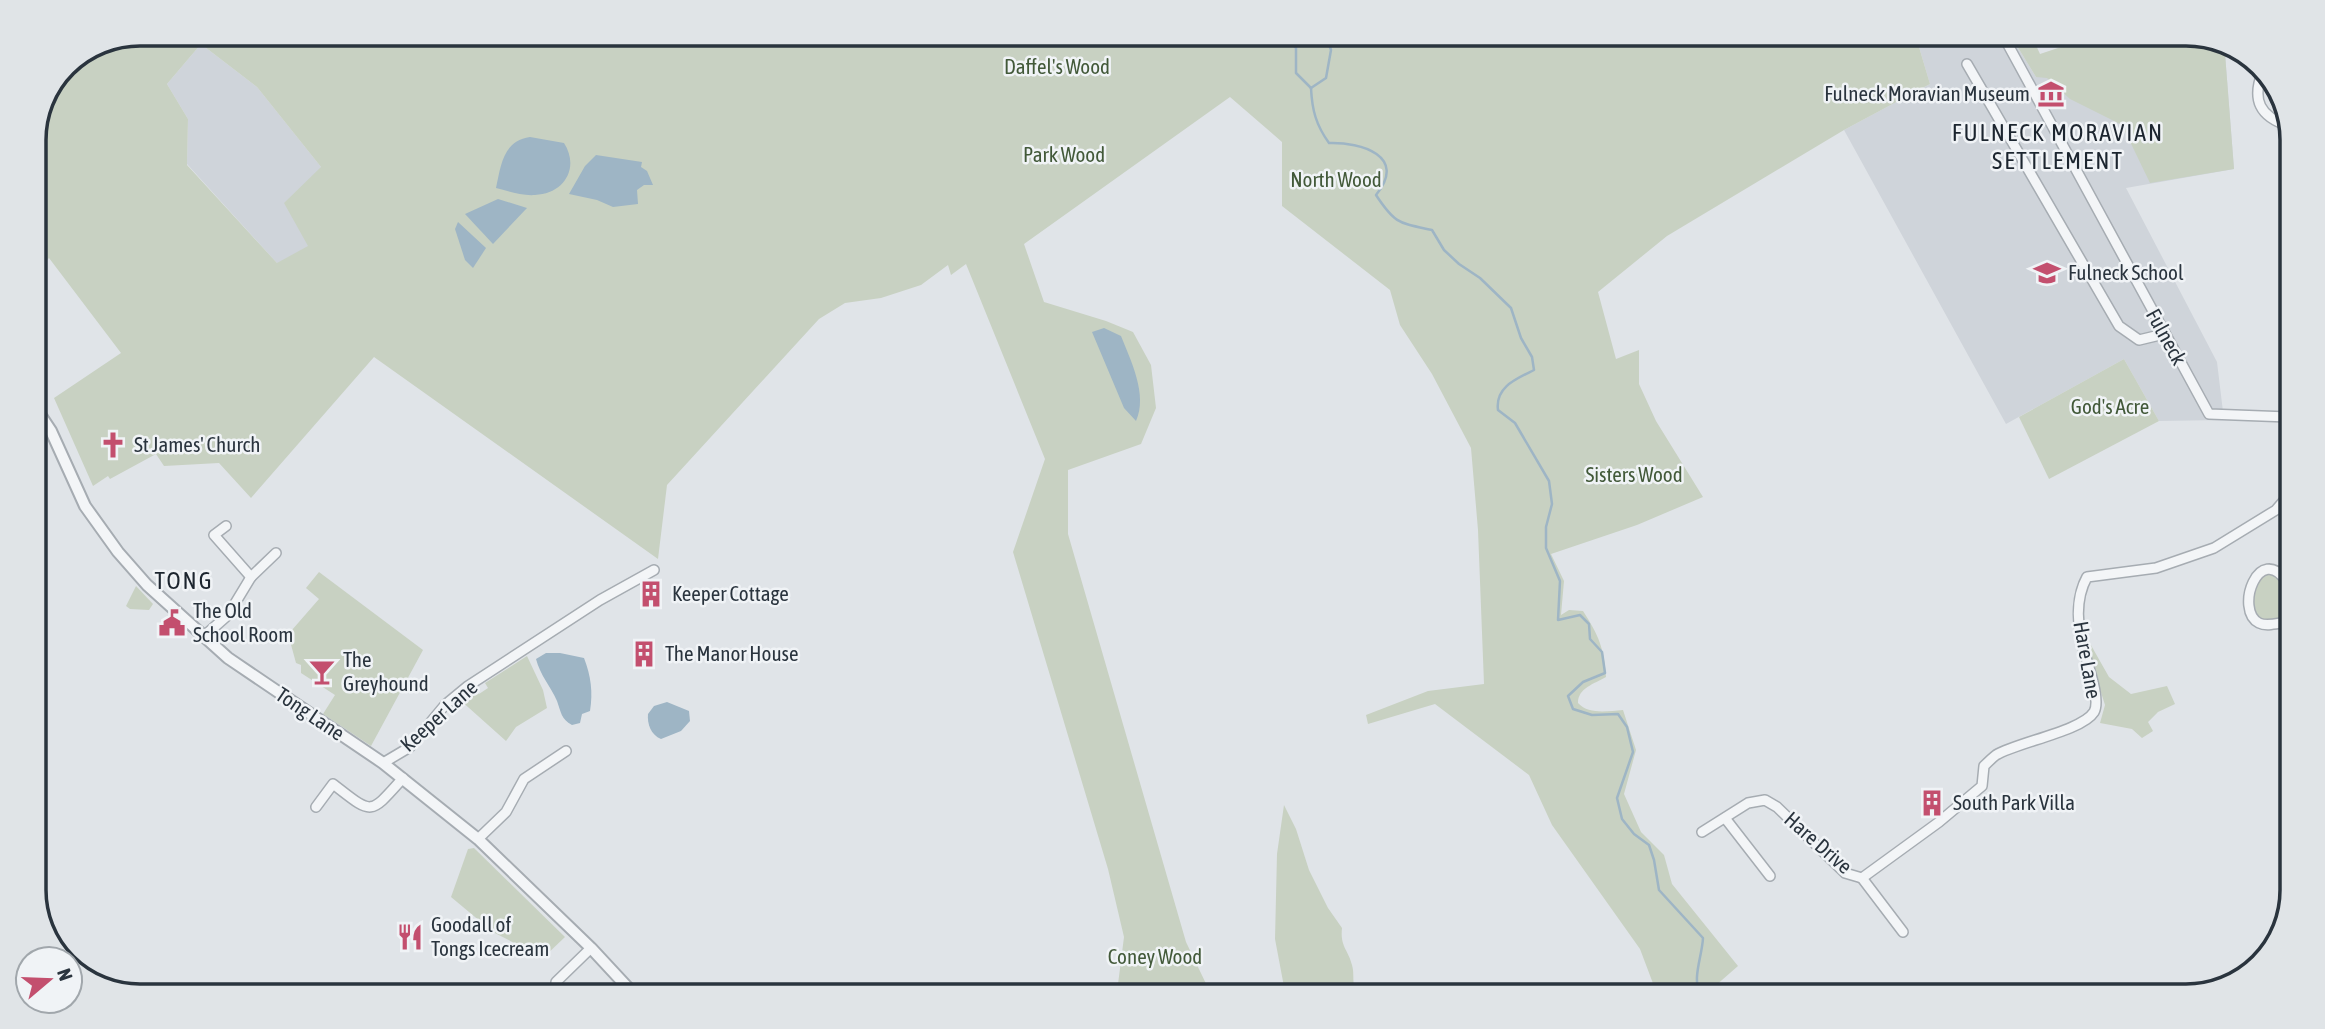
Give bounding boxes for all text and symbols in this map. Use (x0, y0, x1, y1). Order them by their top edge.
park label: Daffel's Wood (1004, 54, 1110, 78)
museum icon: Fulneck Moravian Museum (2036, 79, 2066, 109)
place label: Fulneck Moravian Museum (1824, 81, 2030, 105)
district label: FULNECK MORAVIAN SETTLEMENT (1952, 119, 2164, 174)
park label: Park Wood (1023, 142, 1105, 166)
park label: North Wood (1290, 167, 1382, 191)
school or university icon: Fulneck School (2032, 258, 2062, 288)
place label: Fulneck School (2068, 260, 2184, 284)
street label: Fulneck (2142, 304, 2192, 369)
park label: God's Acre (2071, 394, 2149, 418)
church icon: St James' Church (98, 430, 128, 460)
place label: St James' Church (134, 432, 261, 456)
park label: Sisters Wood (1585, 462, 1683, 486)
district label: TONG (155, 567, 213, 594)
building icon: Keeper Cottage (636, 579, 666, 609)
place label: Keeper Cottage (672, 581, 789, 605)
place label: The Old School Room (193, 598, 293, 646)
public building icon: The Old School Room (157, 608, 187, 638)
street label: Hare Lane (2069, 619, 2107, 700)
building icon: The Manor House (629, 639, 659, 669)
place label: The Manor House (665, 641, 799, 665)
place label: The Greyhound (343, 647, 429, 695)
bar icon: The Greyhound (307, 657, 337, 687)
street label: Keeper Lane (395, 675, 482, 756)
street label: Tong Lane (272, 682, 349, 745)
building icon: South Park Villa (1917, 788, 1947, 818)
place label: South Park Villa (1953, 790, 2075, 814)
street label: Hare Drive (1780, 807, 1857, 878)
place label: Goodall of Tongs Icecream (431, 912, 549, 960)
restaurant icon: Goodall of Tongs Icecream (395, 922, 425, 952)
park label: Coney Wood (1108, 944, 1202, 968)
north arrow (14, 945, 84, 1015)
text: N (53, 966, 77, 983)

